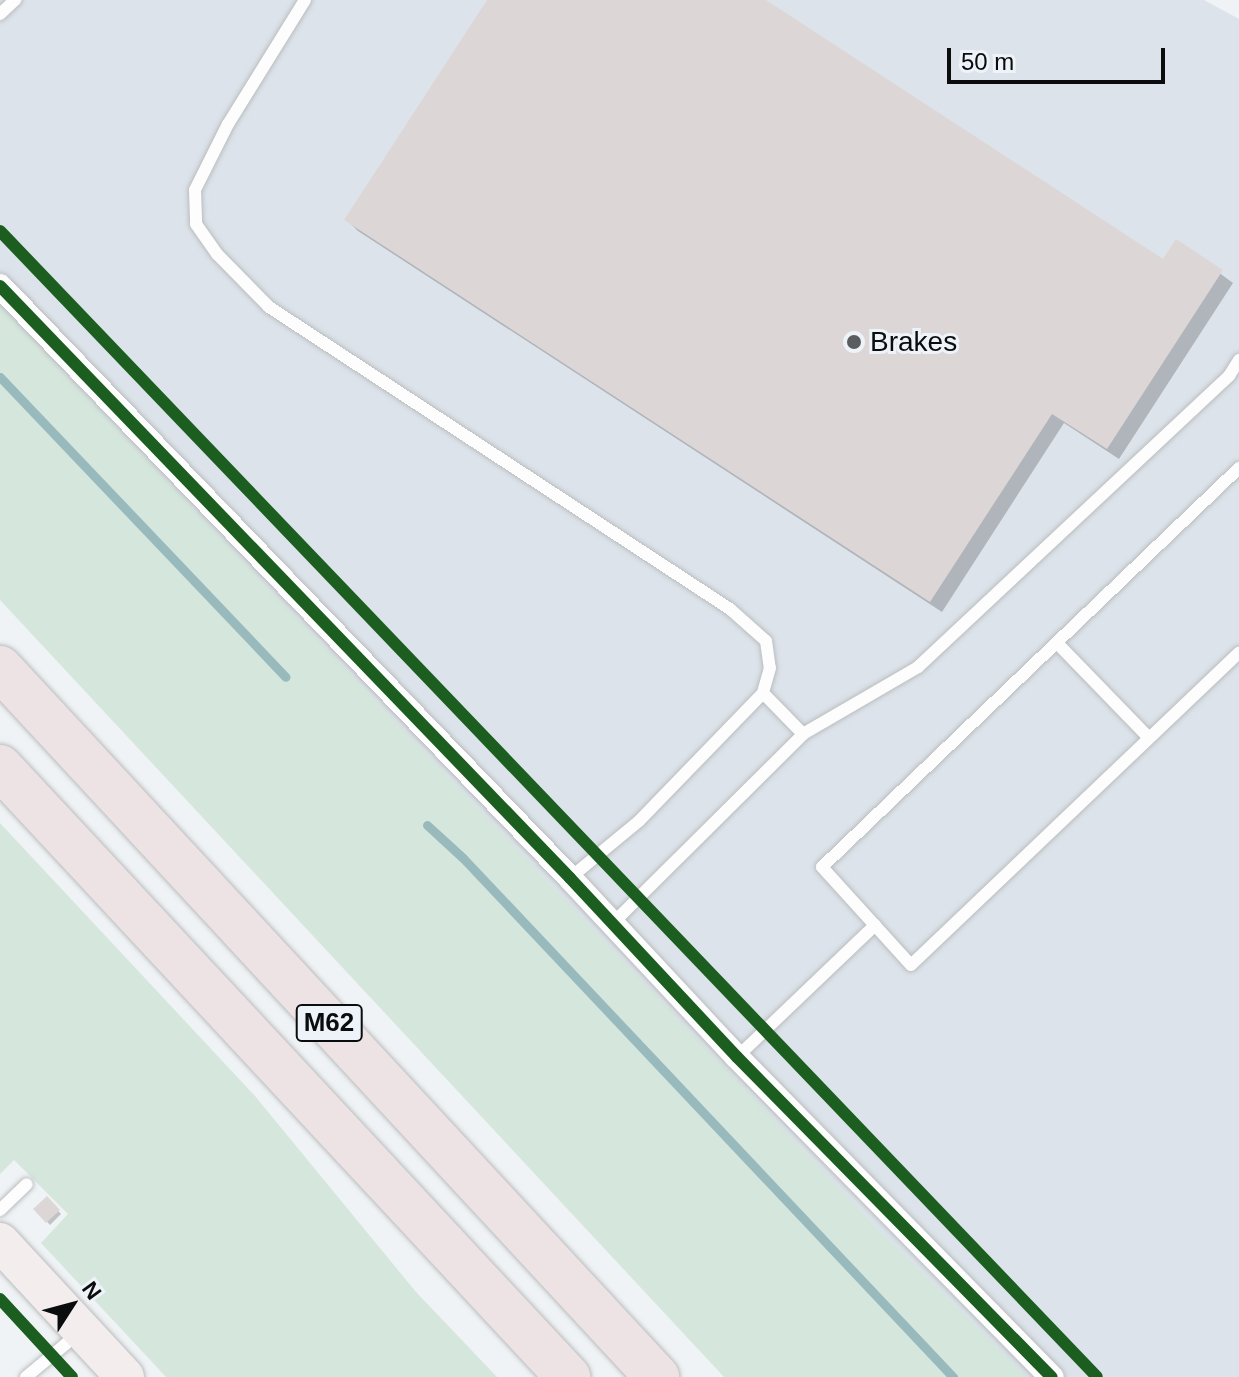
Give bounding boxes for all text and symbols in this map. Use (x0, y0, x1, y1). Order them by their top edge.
scale bar (951, 32, 1169, 82)
text: 50 m (961, 48, 1014, 75)
place label: Brakes (870, 325, 957, 359)
marker: Brakes (845, 333, 863, 351)
road number: M62 (295, 1001, 363, 1045)
north arrow (32, 1265, 112, 1345)
text: N (77, 1277, 107, 1304)

